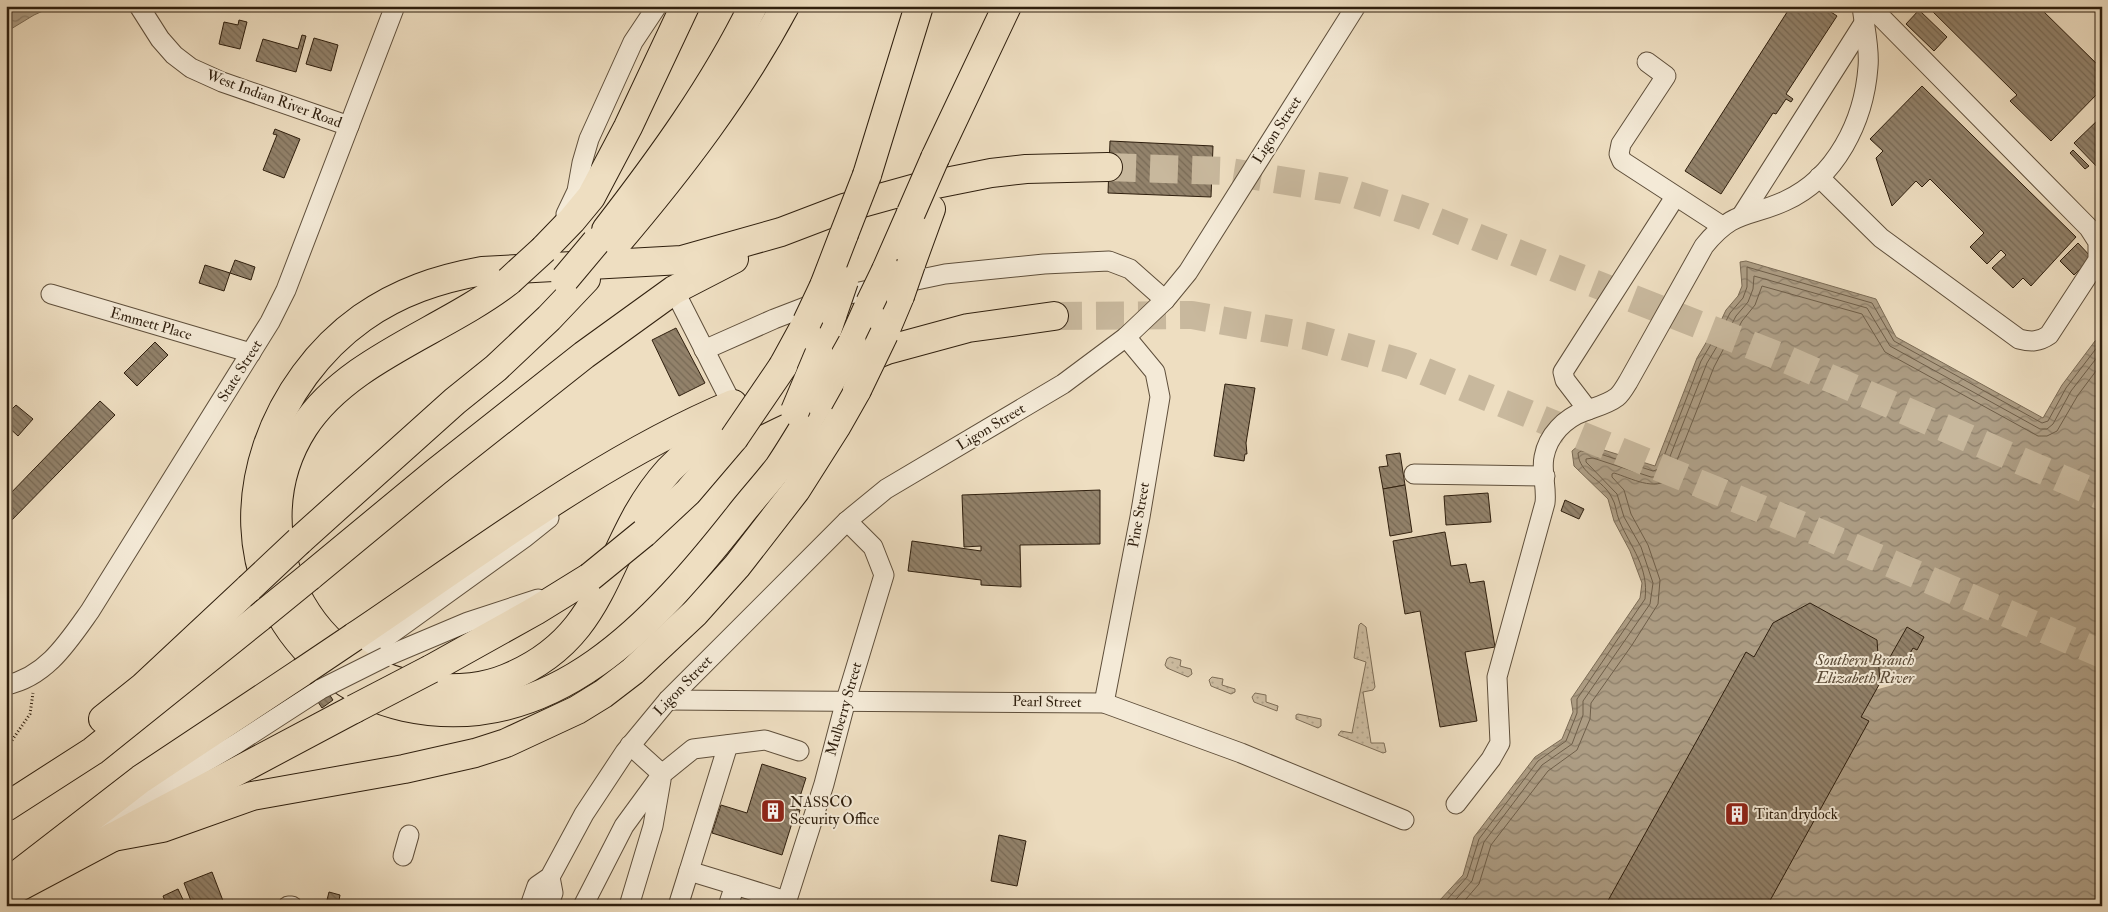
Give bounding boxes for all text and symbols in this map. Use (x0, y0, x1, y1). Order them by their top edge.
street label: West Indian River Road (203, 65, 345, 133)
street label: Ligon Street (1248, 93, 1306, 167)
street label: Emmett Place (108, 303, 194, 345)
street label: State Street (213, 336, 267, 406)
street label: Ligon Street (953, 399, 1029, 455)
street label: Pine Street (1124, 481, 1154, 549)
water label: Southern Branch Elizabeth River (1815, 650, 1915, 688)
street label: Ligon Street (650, 652, 717, 720)
street label: Mulberry Street (822, 660, 866, 758)
street label: Pearl Street (1012, 692, 1082, 712)
place label: NASSCO Security Office (790, 793, 879, 829)
building icon: NASSCO Security Office (760, 798, 786, 824)
building icon: Titan drydock (1724, 801, 1750, 827)
place label: Titan drydock (1754, 805, 1838, 824)

